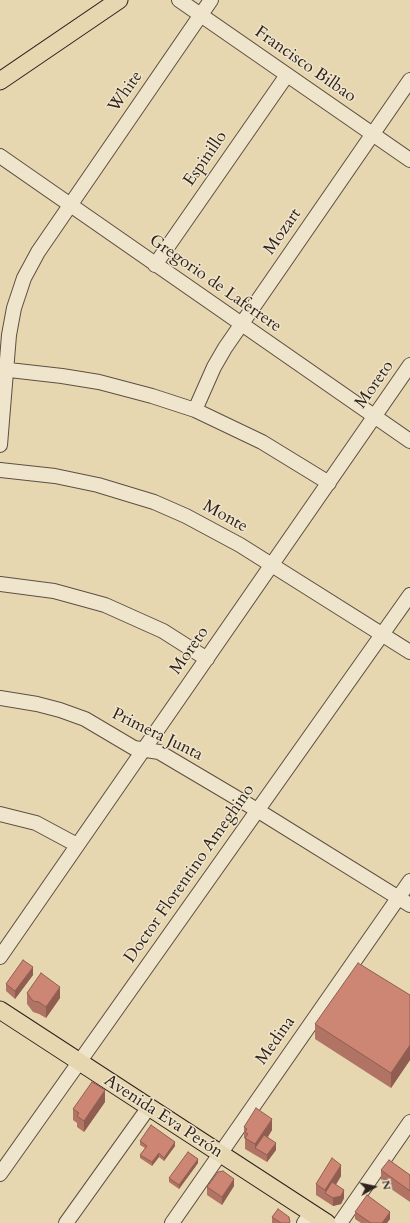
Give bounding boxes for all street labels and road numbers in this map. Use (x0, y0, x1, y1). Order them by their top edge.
street label: Francisco Bilbao (250, 23, 360, 107)
street label: White (104, 67, 148, 117)
street label: Espinillo (180, 128, 232, 190)
street label: Mozart (260, 205, 306, 259)
street label: Gregorio de Laferrere (145, 231, 285, 337)
street label: Moreto (351, 357, 399, 413)
street label: Monte (199, 496, 251, 538)
street label: Moreto (166, 623, 214, 679)
street label: Primera Junta (108, 704, 206, 766)
street label: Doctor Florentino Ameghino (121, 781, 259, 967)
street label: Medina (252, 1013, 300, 1069)
street label: Avenida Eva Perón (100, 1071, 226, 1163)

